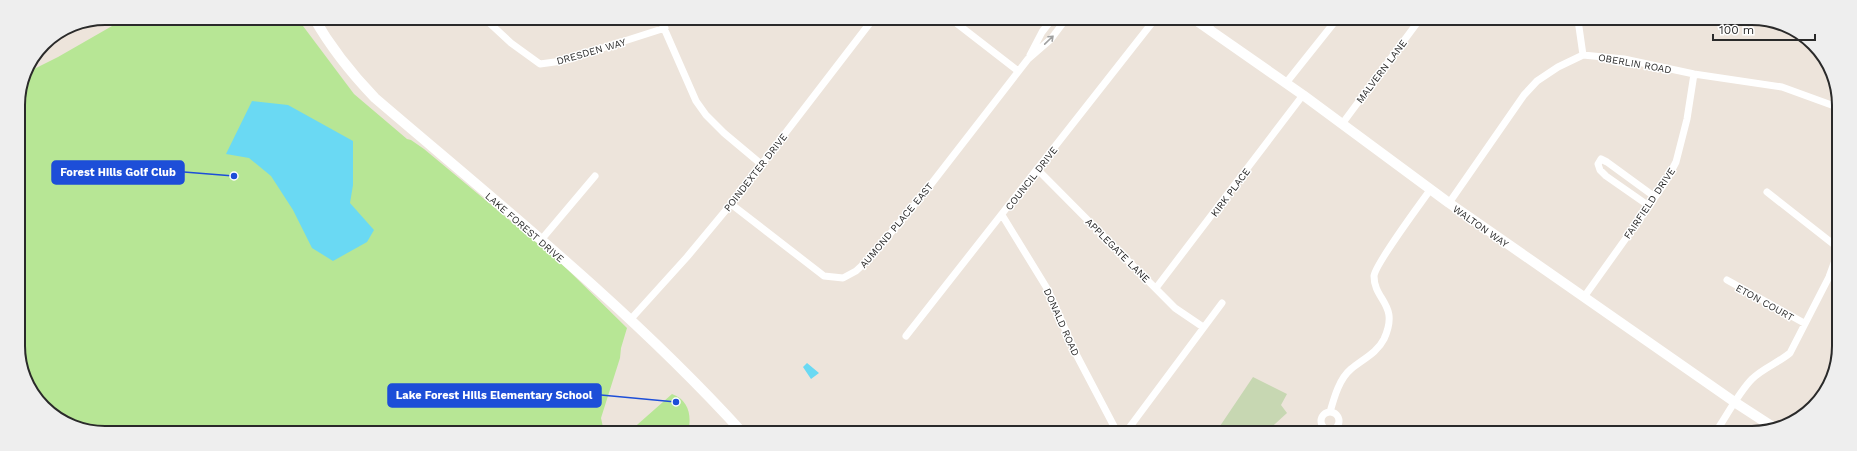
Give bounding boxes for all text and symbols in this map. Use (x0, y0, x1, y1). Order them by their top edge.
scale bar (1713, 16, 1815, 42)
text: 100 m (1719, 23, 1754, 37)
one-way arrow (1044, 35, 1054, 45)
street label: DRESDEN WAY (555, 36, 627, 67)
street label: MALVERN LANE (1354, 37, 1409, 105)
street label: OBERLIN ROAD (1597, 52, 1672, 75)
street label: POINDEXTER DRIVE (722, 131, 789, 213)
street label: COUNCIL DRIVE (1003, 144, 1060, 212)
callout: Forest Hills Golf Club (52, 161, 184, 184)
text: Forest Hills Golf Club (60, 166, 176, 179)
street label: KIRK PLACE (1209, 166, 1252, 219)
street label: FAIRFIELD DRIVE (1622, 166, 1677, 241)
street label: AUMOND PLACE EAST (858, 181, 935, 270)
street label: LAKE FOREST DRIVE (483, 190, 566, 264)
street label: WALTON WAY (1451, 203, 1511, 250)
street label: APPLEGATE LANE (1083, 216, 1152, 285)
street label: ETON COURT (1734, 282, 1796, 323)
street label: DONALD ROAD (1042, 287, 1081, 358)
callout: Lake Forest Hills Elementary School (388, 384, 601, 407)
text: Lake Forest Hills Elementary School (396, 389, 593, 402)

